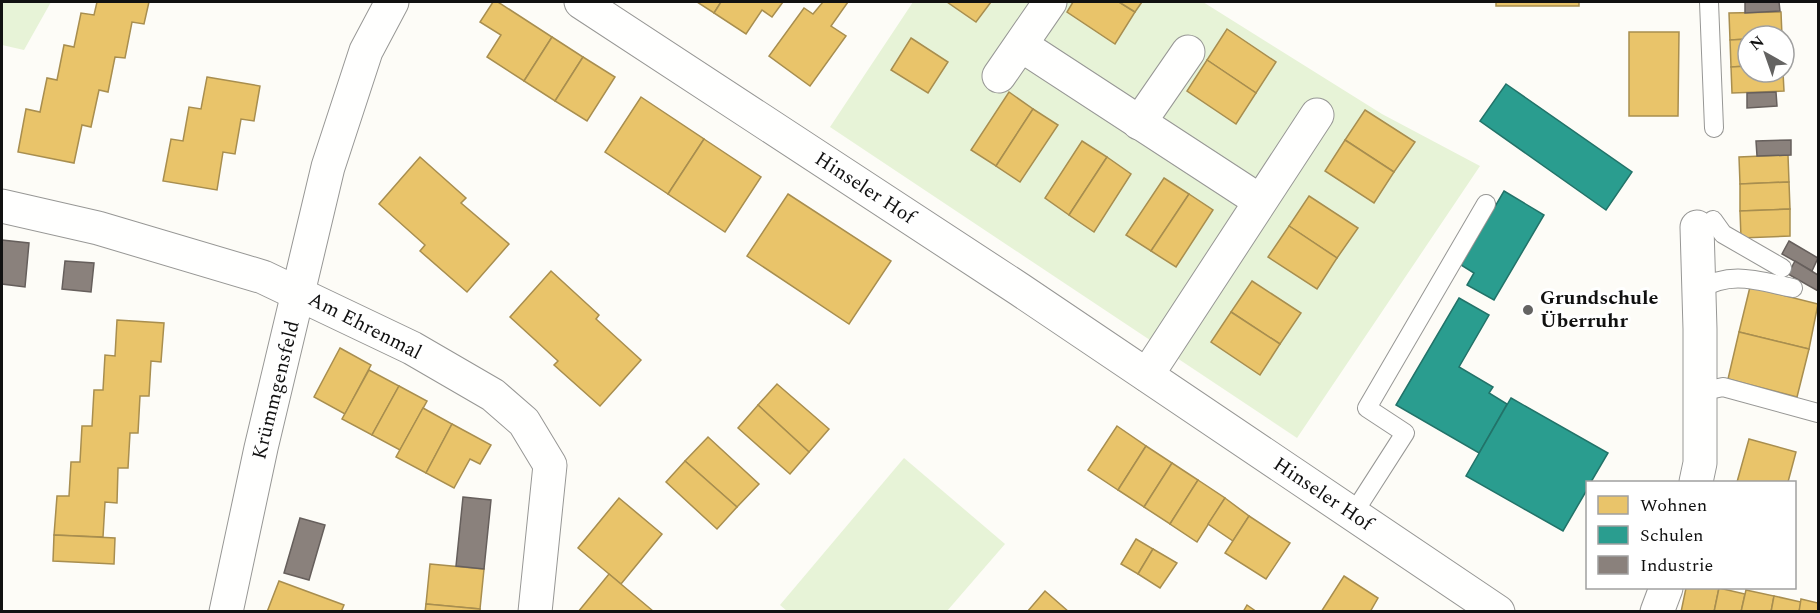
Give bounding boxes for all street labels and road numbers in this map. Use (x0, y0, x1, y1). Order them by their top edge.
street label: Hinseler Hof (809, 144, 923, 233)
street label: Am Ehrenmal (303, 285, 427, 367)
street label: Krümmgensfeld (244, 317, 308, 463)
street label: Hinseler Hof (1267, 449, 1381, 540)

